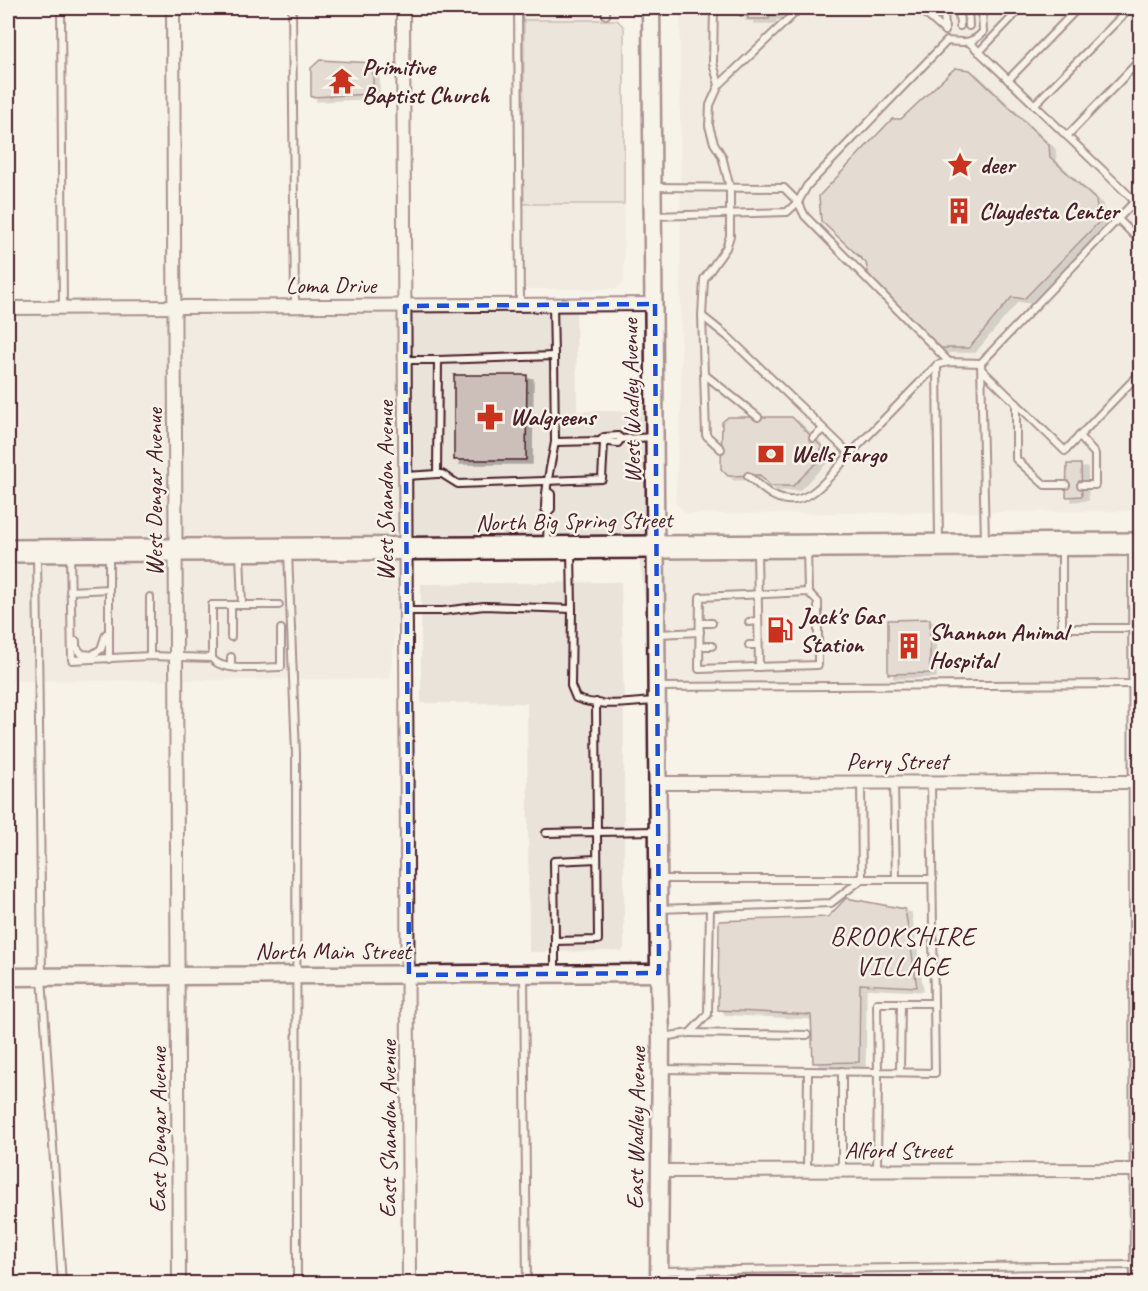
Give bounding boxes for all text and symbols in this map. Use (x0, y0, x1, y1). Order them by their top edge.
place label: Primitive Baptist Church (362, 52, 490, 110)
temple icon: Primitive Baptist Church (327, 66, 357, 96)
place icon: deer (945, 150, 975, 180)
place label: deer (980, 150, 1017, 180)
building icon: Claydesta Center (944, 196, 974, 226)
place label: Claydesta Center (979, 196, 1121, 226)
street label: Loma Drive (286, 270, 378, 300)
street label: West Wadley Avenue (615, 316, 647, 484)
street label: West Shandon Avenue (370, 399, 400, 581)
pharmacy icon: Walgreens (475, 402, 505, 432)
place label: Walgreens (510, 402, 598, 432)
street label: West Dengar Avenue (139, 406, 169, 576)
bank icon: Wells Fargo (756, 439, 786, 469)
place label: Wells Fargo (791, 439, 888, 469)
street label: North Big Spring Street (475, 504, 675, 538)
place label: Jack's Gas Station (798, 601, 886, 659)
fuel station icon: Jack's Gas Station (765, 615, 795, 645)
place label: Shannon Animal Hospital (929, 617, 1072, 675)
building icon: Shannon Animal Hospital (894, 631, 924, 661)
street label: Perry Street (846, 746, 951, 776)
district label: BROOKSHIRE VILLAGE (830, 920, 978, 983)
street label: North Main Street (255, 936, 413, 966)
street label: East Shandon Avenue (373, 1038, 403, 1218)
street label: East Wadley Avenue (620, 1044, 652, 1210)
street label: East Dengar Avenue (143, 1045, 173, 1213)
street label: Alford Street (844, 1135, 954, 1165)

